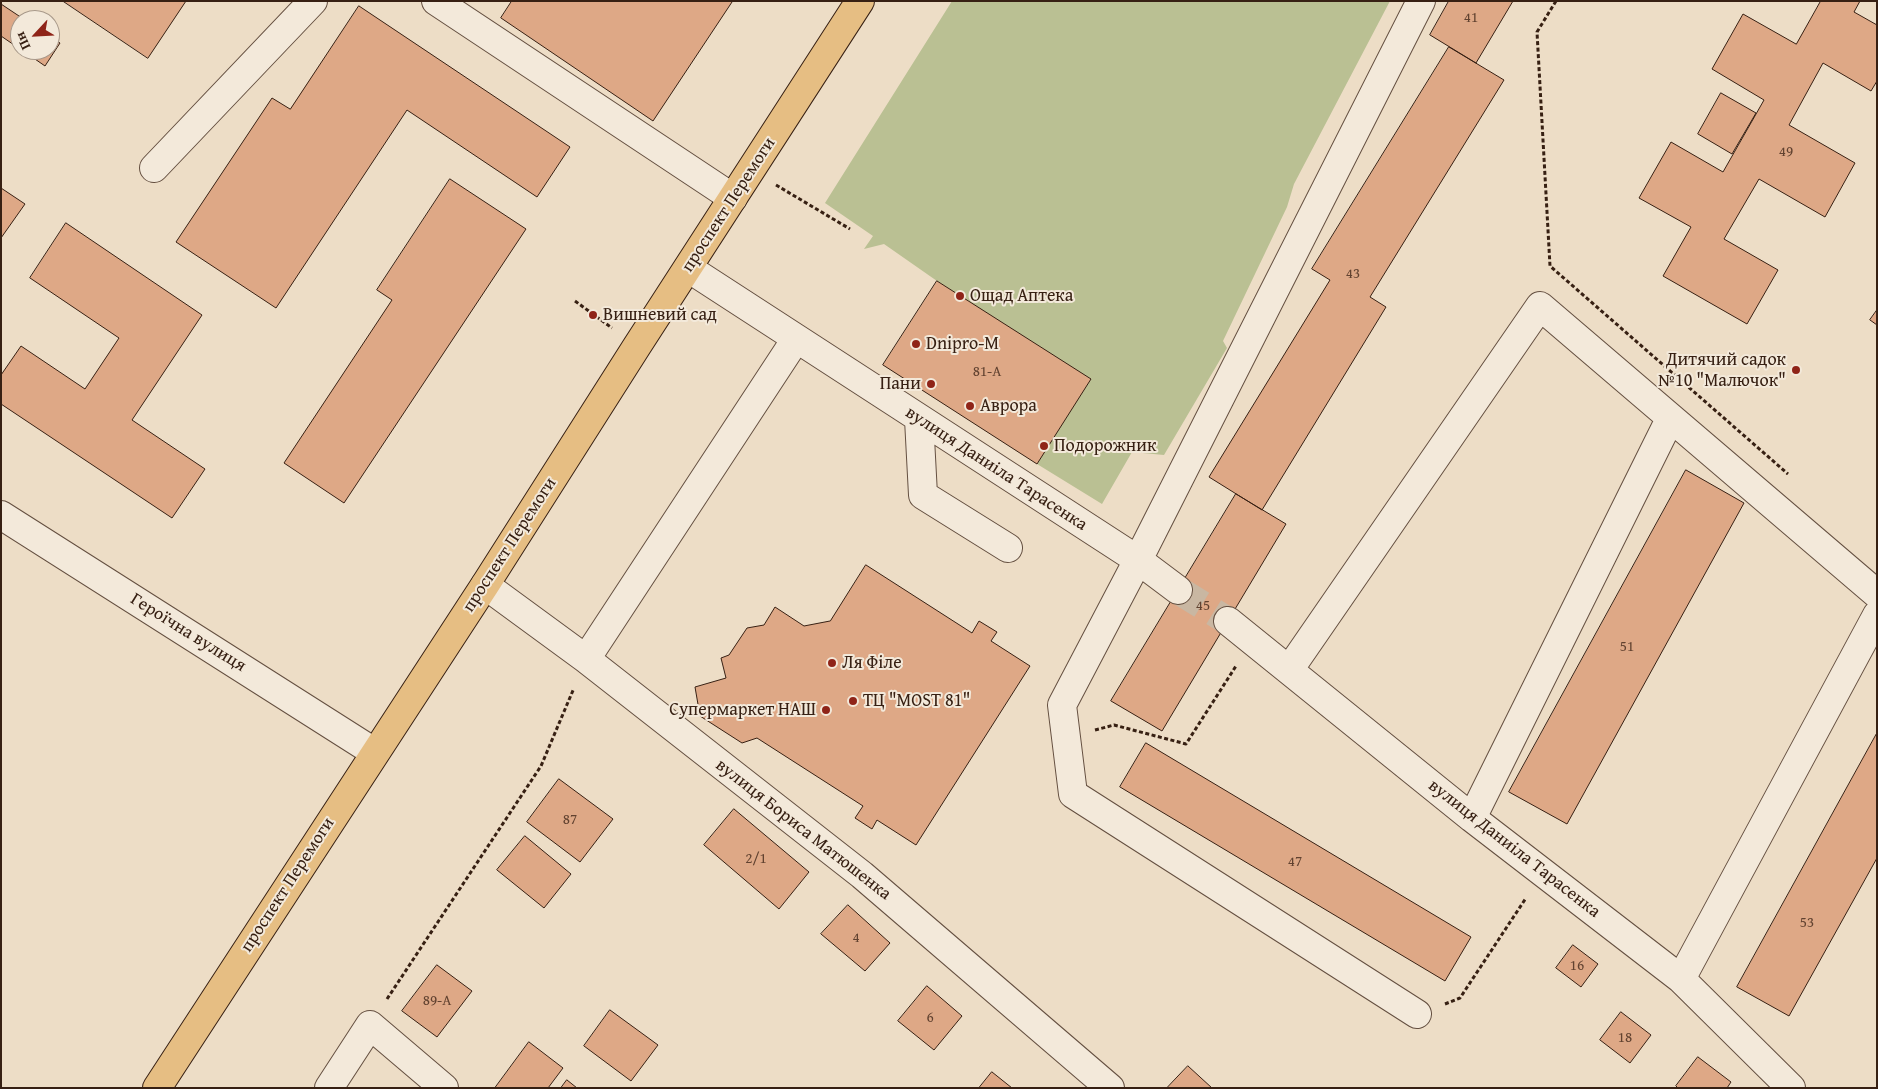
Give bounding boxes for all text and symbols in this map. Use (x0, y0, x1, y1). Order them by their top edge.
house number: 41 (1464, 9, 1478, 27)
north arrow (10, 10, 60, 60)
text: Пн (9, 29, 35, 53)
street label: проспект Перемоги (677, 134, 781, 276)
house number: 49 (1779, 143, 1793, 161)
house number: 43 (1346, 265, 1360, 283)
place label: Ощад Аптека (970, 285, 1073, 307)
marker: Ощад Аптека (954, 290, 966, 302)
place label: Вишневий сад (603, 304, 717, 326)
marker: Вишневий сад (587, 309, 599, 321)
place label: Dnipro-M (926, 333, 999, 355)
marker: Dnipro-M (910, 338, 922, 350)
place label: Дитячий садок №10 "Малючок" (1658, 349, 1786, 392)
house number: 81-А (973, 363, 1001, 381)
marker: Дитячий садок №10 "Малючок" (1790, 364, 1802, 376)
place label: Пани (880, 373, 921, 395)
marker: Пани (925, 378, 937, 390)
place label: Аврора (980, 395, 1037, 417)
marker: Аврора (964, 400, 976, 412)
street label: вулиця Даниіла Тарасенка (901, 402, 1091, 536)
place label: Подорожник (1054, 435, 1156, 457)
marker: Подорожник (1038, 440, 1050, 452)
street label: проспект Перемоги (458, 474, 562, 616)
street label: Героїчна вулиця (126, 589, 250, 677)
house number: 45 (1196, 597, 1210, 615)
house number: 51 (1620, 638, 1634, 656)
place label: Ля Філе (842, 652, 902, 674)
marker: Ля Філе (826, 657, 838, 669)
place label: ТЦ "MOST 81" (863, 690, 970, 712)
marker: ТЦ "MOST 81" (847, 695, 859, 707)
place label: Супермаркет НАШ (669, 699, 816, 721)
marker: Супермаркет НАШ (820, 704, 832, 716)
street label: вулиця Бориса Матюшенка (711, 755, 895, 905)
street label: вулиця Даниіла Тарасенка (1424, 775, 1604, 923)
house number: 87 (563, 811, 577, 829)
street label: проспект Перемоги (236, 814, 340, 956)
house number: 2/1 (745, 850, 767, 868)
house number: 47 (1288, 853, 1302, 871)
house number: 53 (1800, 914, 1814, 932)
house number: 4 (852, 929, 860, 947)
house number: 16 (1570, 957, 1584, 975)
house number: 89-А (423, 992, 451, 1010)
house number: 6 (926, 1009, 934, 1027)
house number: 18 (1618, 1029, 1632, 1047)

